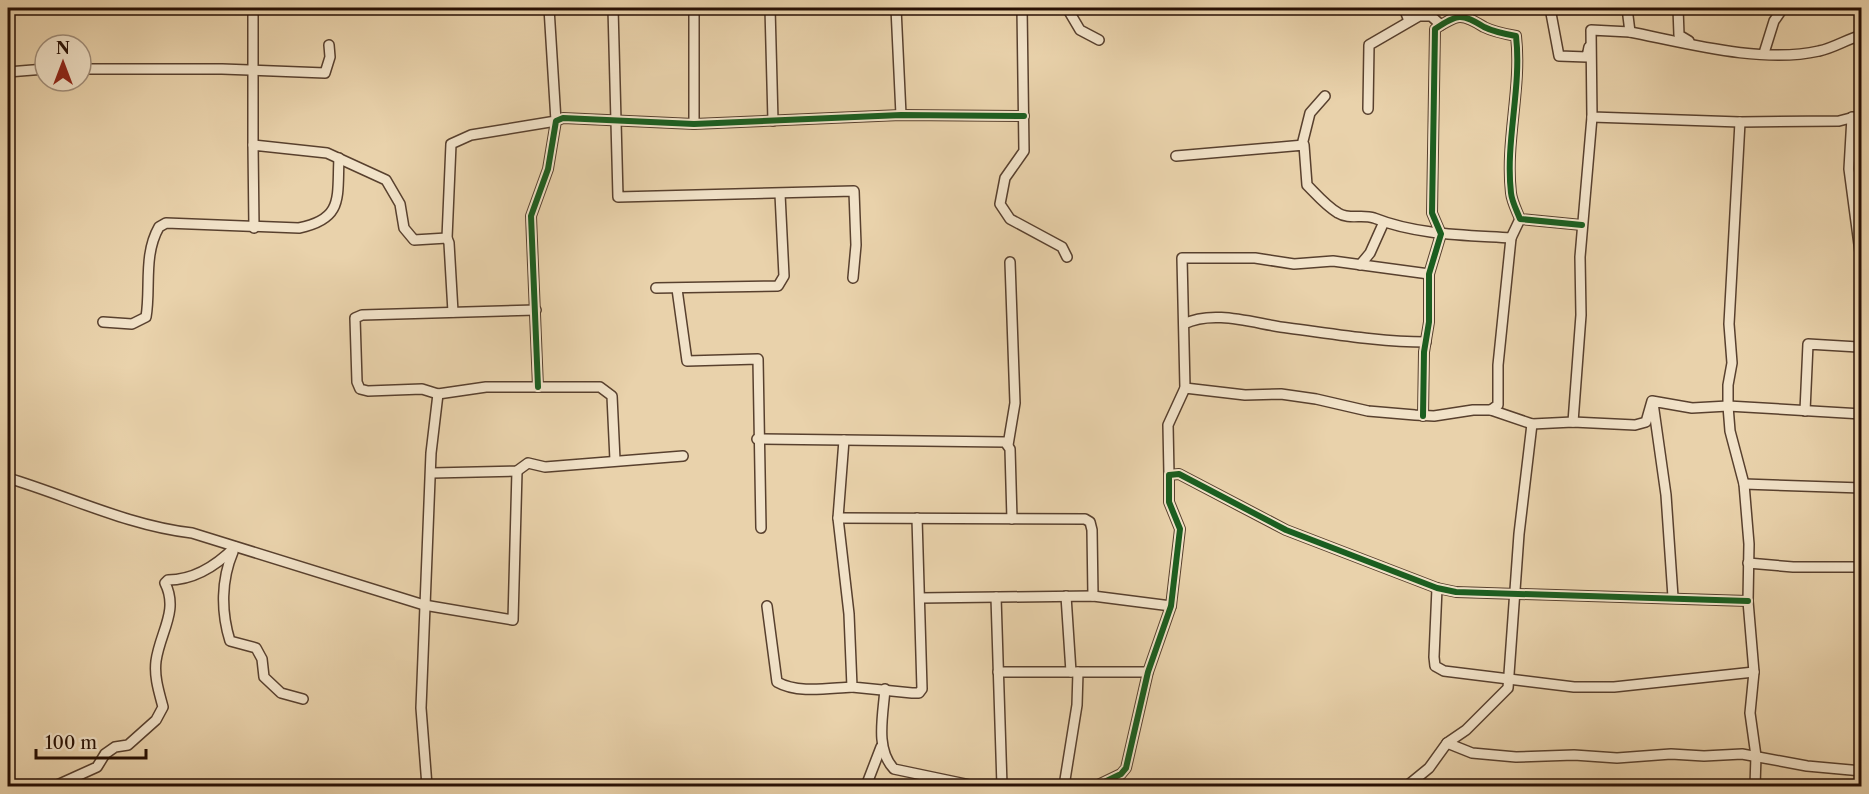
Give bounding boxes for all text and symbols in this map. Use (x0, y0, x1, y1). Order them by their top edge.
north arrow (33, 33, 93, 93)
text: N (56, 38, 70, 58)
scale bar (36, 722, 146, 760)
text: 100 m (45, 732, 97, 754)

